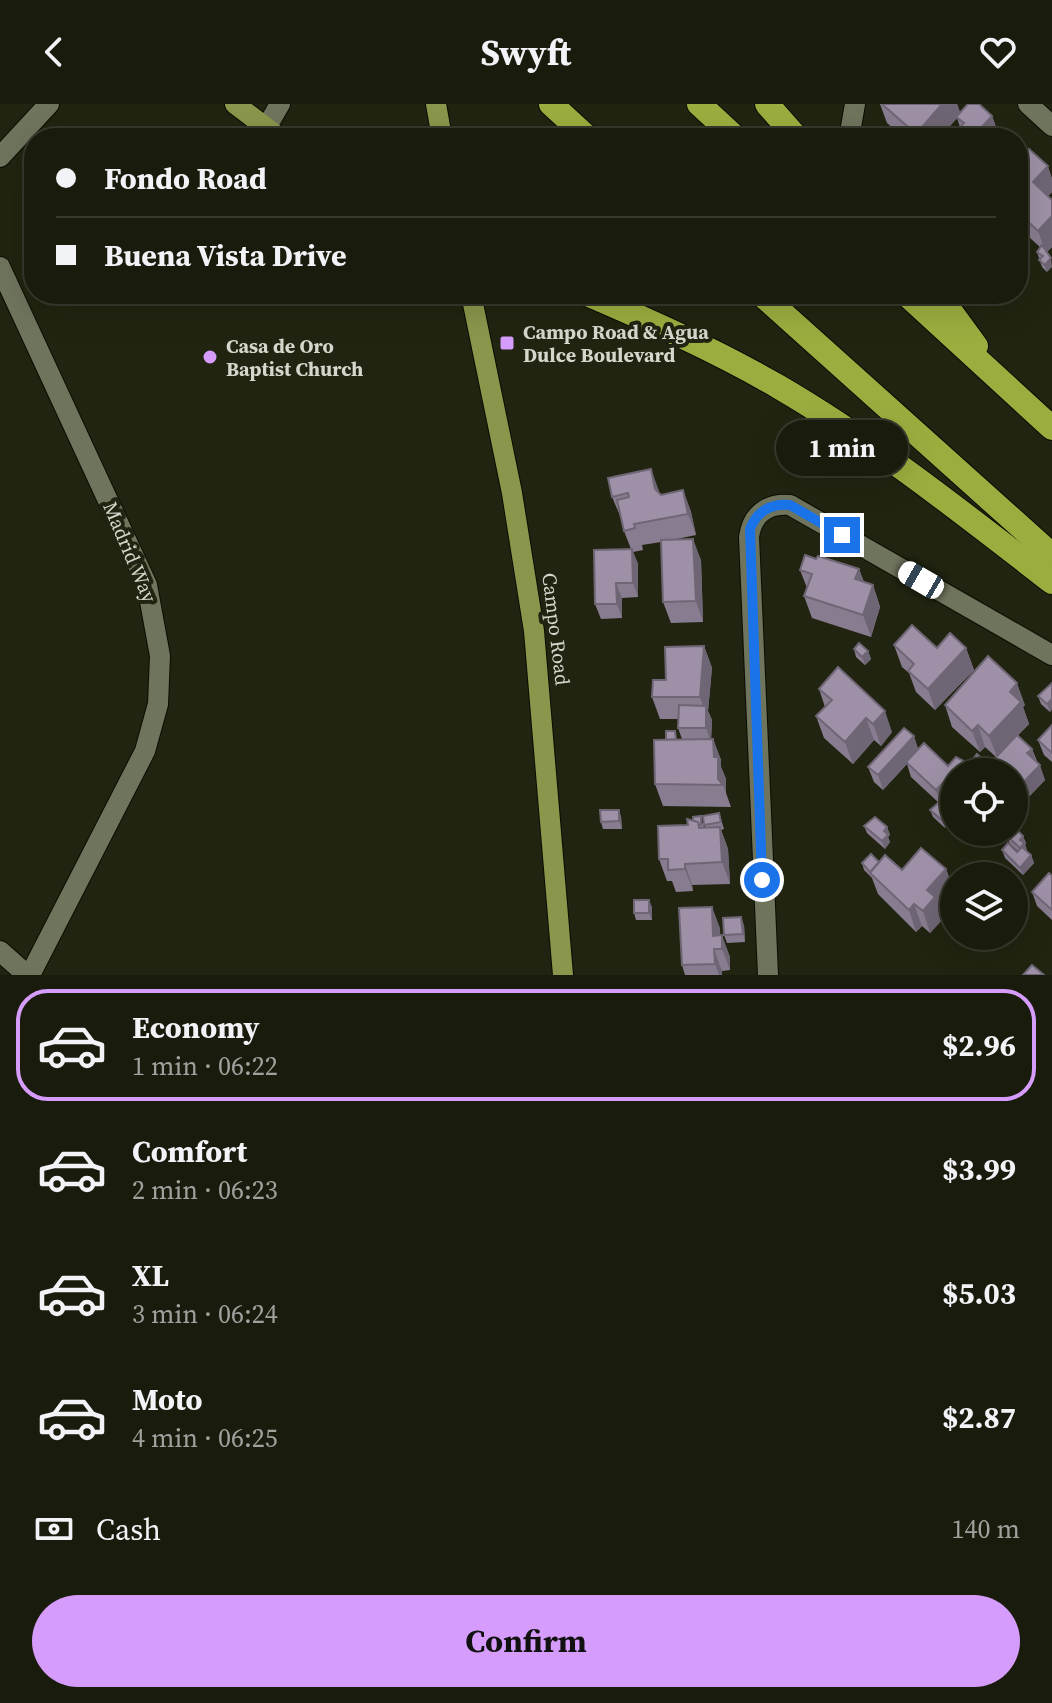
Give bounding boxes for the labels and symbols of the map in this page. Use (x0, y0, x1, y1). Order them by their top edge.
place label: Campo Road & Agua Dulce Boulevard (523, 318, 709, 369)
place label: Casa de Oro Baptist Church (226, 332, 363, 383)
marker: Campo Road & Agua Dulce Boulevard (498, 334, 516, 352)
marker: Casa de Oro Baptist Church (201, 348, 219, 366)
callout: 1 min (776, 419, 908, 475)
street label: Madrid Way (96, 497, 164, 607)
route end (824, 517, 860, 553)
car (894, 558, 948, 602)
street label: Campo Road (535, 571, 577, 687)
route start (744, 862, 780, 898)

